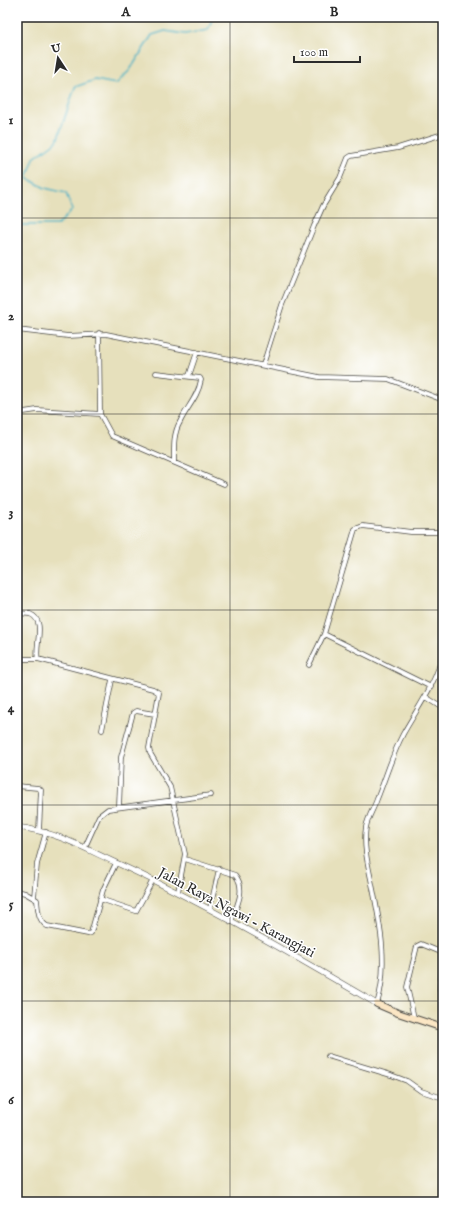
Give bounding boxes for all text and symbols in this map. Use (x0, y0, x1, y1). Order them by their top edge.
text: A (121, 4, 132, 21)
text: B (330, 4, 339, 21)
north arrow (38, 38, 78, 78)
scale bar (294, 38, 360, 64)
text: U (49, 41, 63, 57)
text: 100 m (300, 45, 328, 60)
text: 1 (9, 112, 14, 129)
text: 2 (8, 308, 14, 325)
text: 3 (9, 504, 14, 521)
text: 4 (8, 700, 15, 717)
street label: Jalan Raya Ngawi - Karangjati (153, 863, 318, 962)
text: 5 (9, 896, 14, 913)
text: 6 (8, 1092, 14, 1109)

